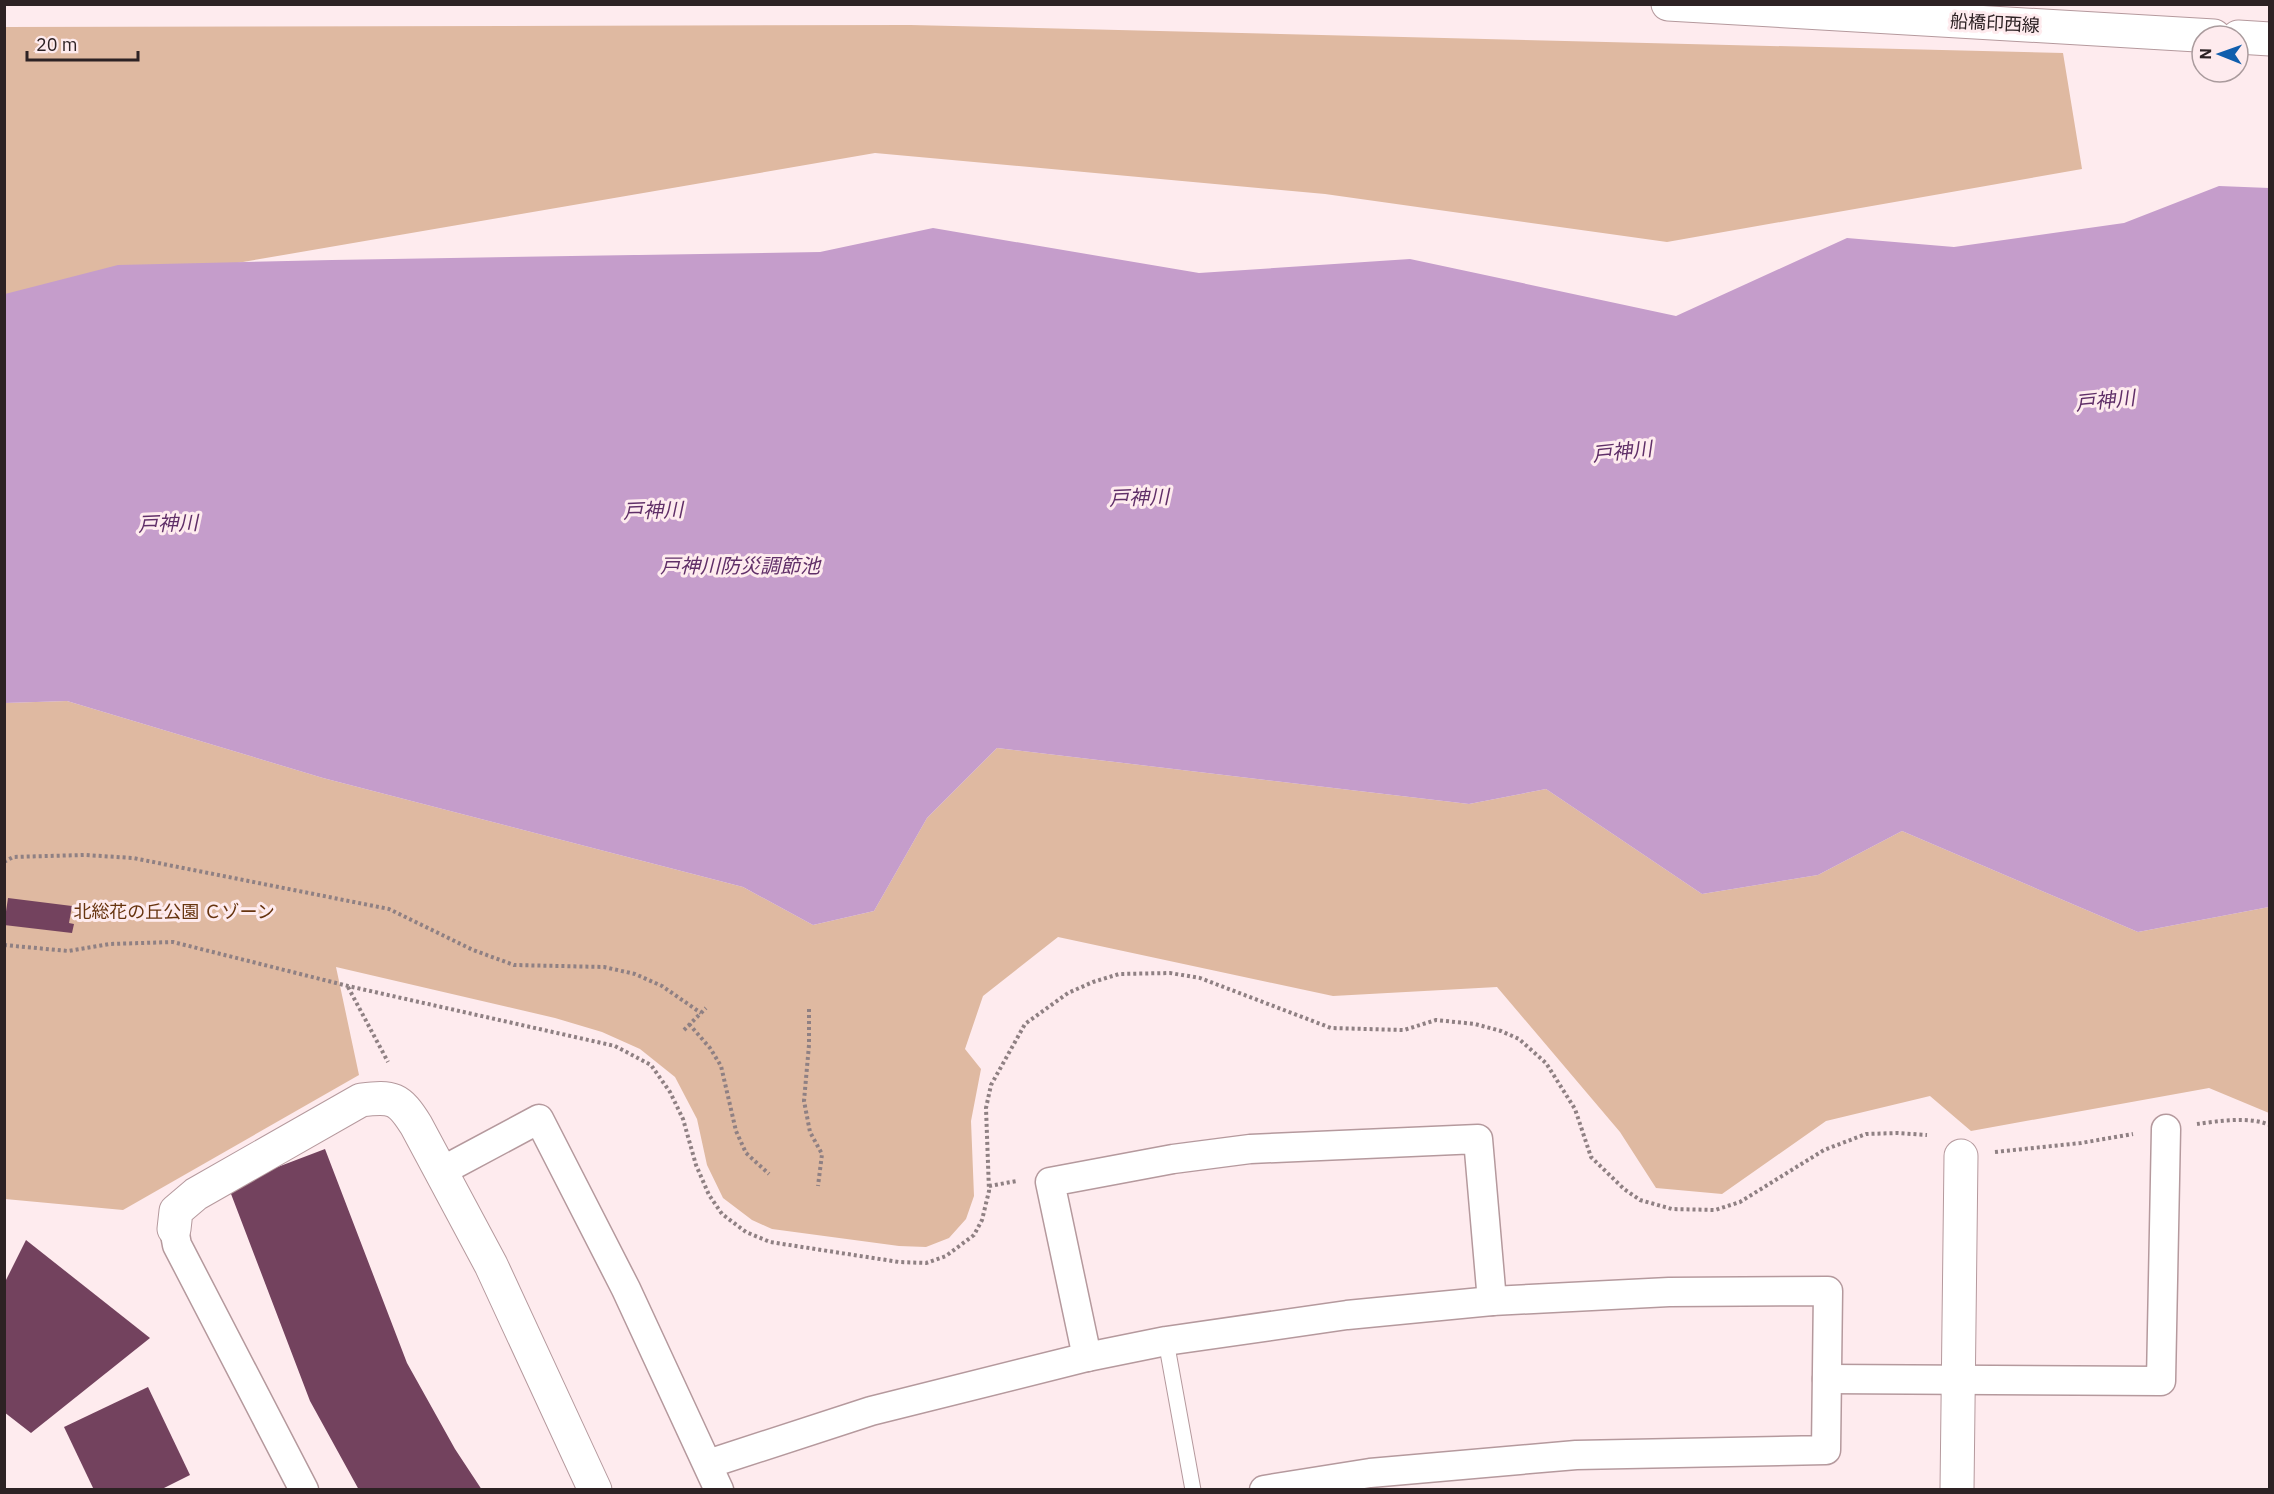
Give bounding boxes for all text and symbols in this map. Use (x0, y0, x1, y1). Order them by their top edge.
street label: 船橋印西線 (1949, 9, 2041, 37)
scale bar (27, 24, 138, 62)
north arrow (2190, 24, 2250, 84)
text: 20 m (36, 33, 78, 56)
text: N (2195, 48, 2215, 60)
water label: 戸神川 (2074, 383, 2138, 417)
water label: 戸神川 (1591, 434, 1655, 468)
water label: 戸神川 (1109, 482, 1171, 512)
water label: 戸神川 (623, 495, 685, 525)
water label: 戸神川 (138, 508, 200, 538)
water label: 戸神川防災調節池 (660, 552, 822, 579)
park label: 北総花の丘公園 Ｃゾーン (73, 900, 275, 923)

